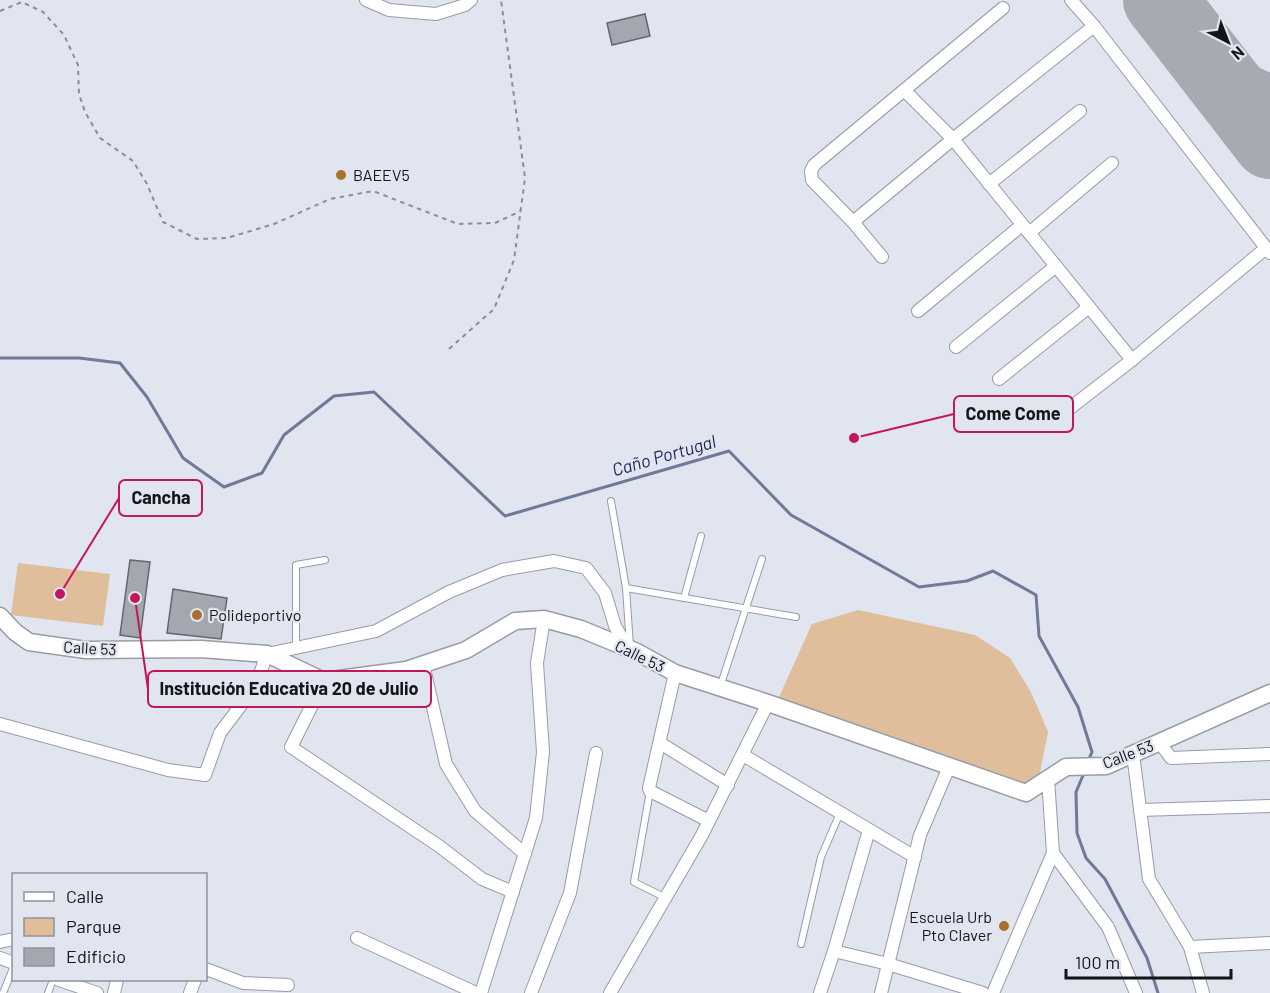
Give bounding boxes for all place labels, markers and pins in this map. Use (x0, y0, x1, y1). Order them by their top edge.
place label: BAEEV5 (353, 165, 410, 184)
marker: BAEEV5 (334, 168, 348, 182)
callout: Come Come (954, 396, 1073, 432)
callout: Cancha (119, 480, 202, 516)
place label: Polideportivo (209, 605, 301, 624)
marker: Polideportivo (190, 608, 204, 622)
callout: Institución Educativa 20 de Julio (148, 671, 431, 707)
place label: Escuela Urb Pto Claver (909, 907, 992, 944)
marker: Escuela Urb Pto Claver (997, 919, 1011, 933)

